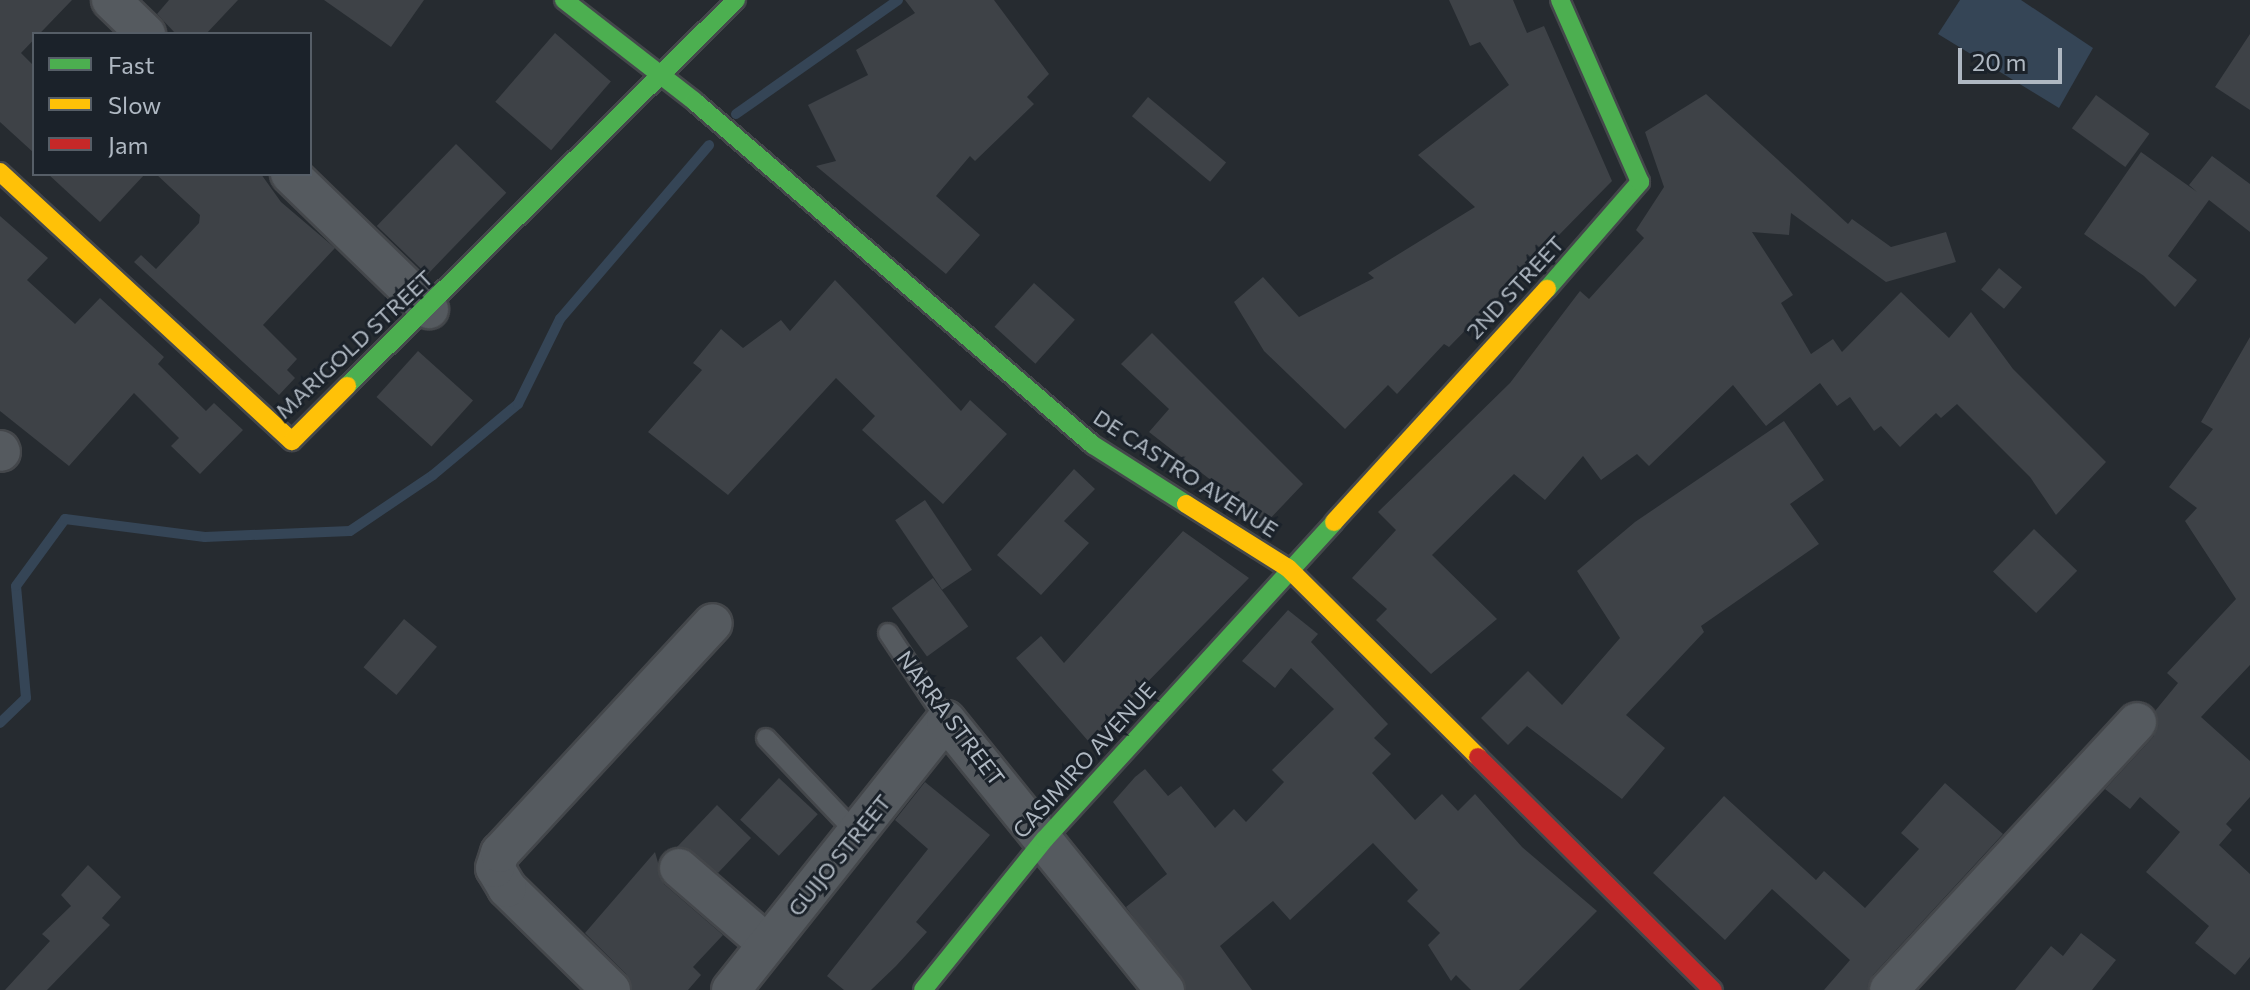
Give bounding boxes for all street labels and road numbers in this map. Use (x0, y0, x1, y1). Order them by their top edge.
street label: 2ND STREET (1461, 230, 1569, 344)
street label: MARIGOLD STREET (270, 264, 438, 424)
street label: DE CASTRO AVENUE (1089, 404, 1283, 542)
street label: NARRA STREET (892, 645, 1010, 791)
street label: CASIMIRO AVENUE (1007, 677, 1161, 843)
street label: GUIJO STREET (782, 789, 896, 921)

